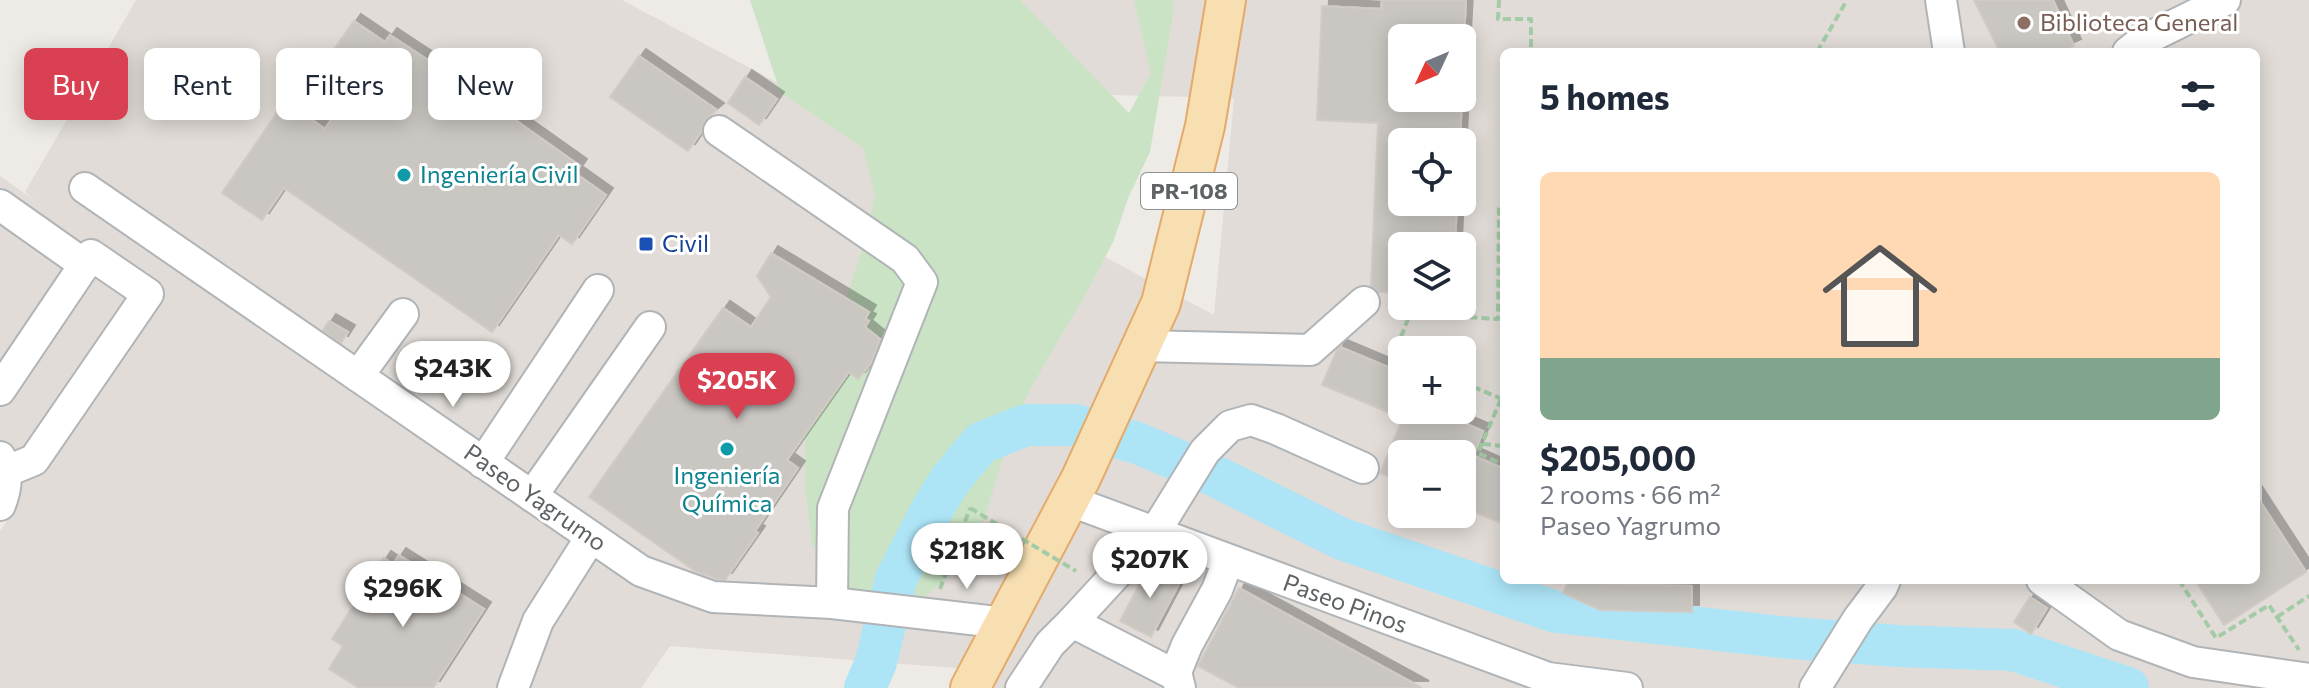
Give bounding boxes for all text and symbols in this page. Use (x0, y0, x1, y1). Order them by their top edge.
place label: Biblioteca General (2040, 7, 2238, 36)
marker: Biblioteca General (2015, 14, 2033, 32)
north arrow (1388, 24, 1476, 112)
map controls (1388, 24, 1476, 528)
chip: Buy (24, 48, 128, 120)
chip: Rent (144, 48, 260, 120)
chip: Filters (276, 48, 412, 120)
chip: New (428, 48, 542, 120)
icon: filters (2176, 74, 2220, 118)
text: 5 homes (1540, 75, 1670, 117)
button: locate (1388, 128, 1476, 216)
place label: Ingeniería Civil (420, 159, 579, 188)
marker: Ingeniería Civil (395, 166, 413, 184)
road number: PR-108 (1141, 173, 1237, 209)
icon: home (1808, 224, 1952, 368)
place label: Civil (662, 228, 709, 257)
button: layers (1388, 232, 1476, 320)
marker: Civil (637, 235, 655, 253)
button: + (1388, 336, 1476, 424)
pin: $243K (397, 341, 509, 409)
text: $243K (414, 351, 492, 382)
pin: $205K (681, 353, 793, 421)
text: $205K (697, 363, 777, 394)
text: $205,000 (1540, 436, 1696, 478)
street label: Paseo Yagrumo (459, 437, 613, 557)
marker: Ingeniería Química (718, 440, 736, 458)
button: − (1388, 440, 1476, 528)
place label: Ingeniería Química (674, 460, 780, 517)
text: 2 rooms · 66 m² (1540, 478, 1721, 509)
text: Paseo Yagrumo (1540, 509, 1721, 540)
pin: $218K (911, 523, 1023, 591)
pin: $207K (1094, 532, 1206, 600)
text: $218K (929, 533, 1005, 564)
text: $207K (1110, 542, 1190, 573)
pin: $296K (347, 561, 459, 629)
street label: Paseo Pinos (1279, 567, 1412, 638)
text: $296K (363, 571, 443, 602)

